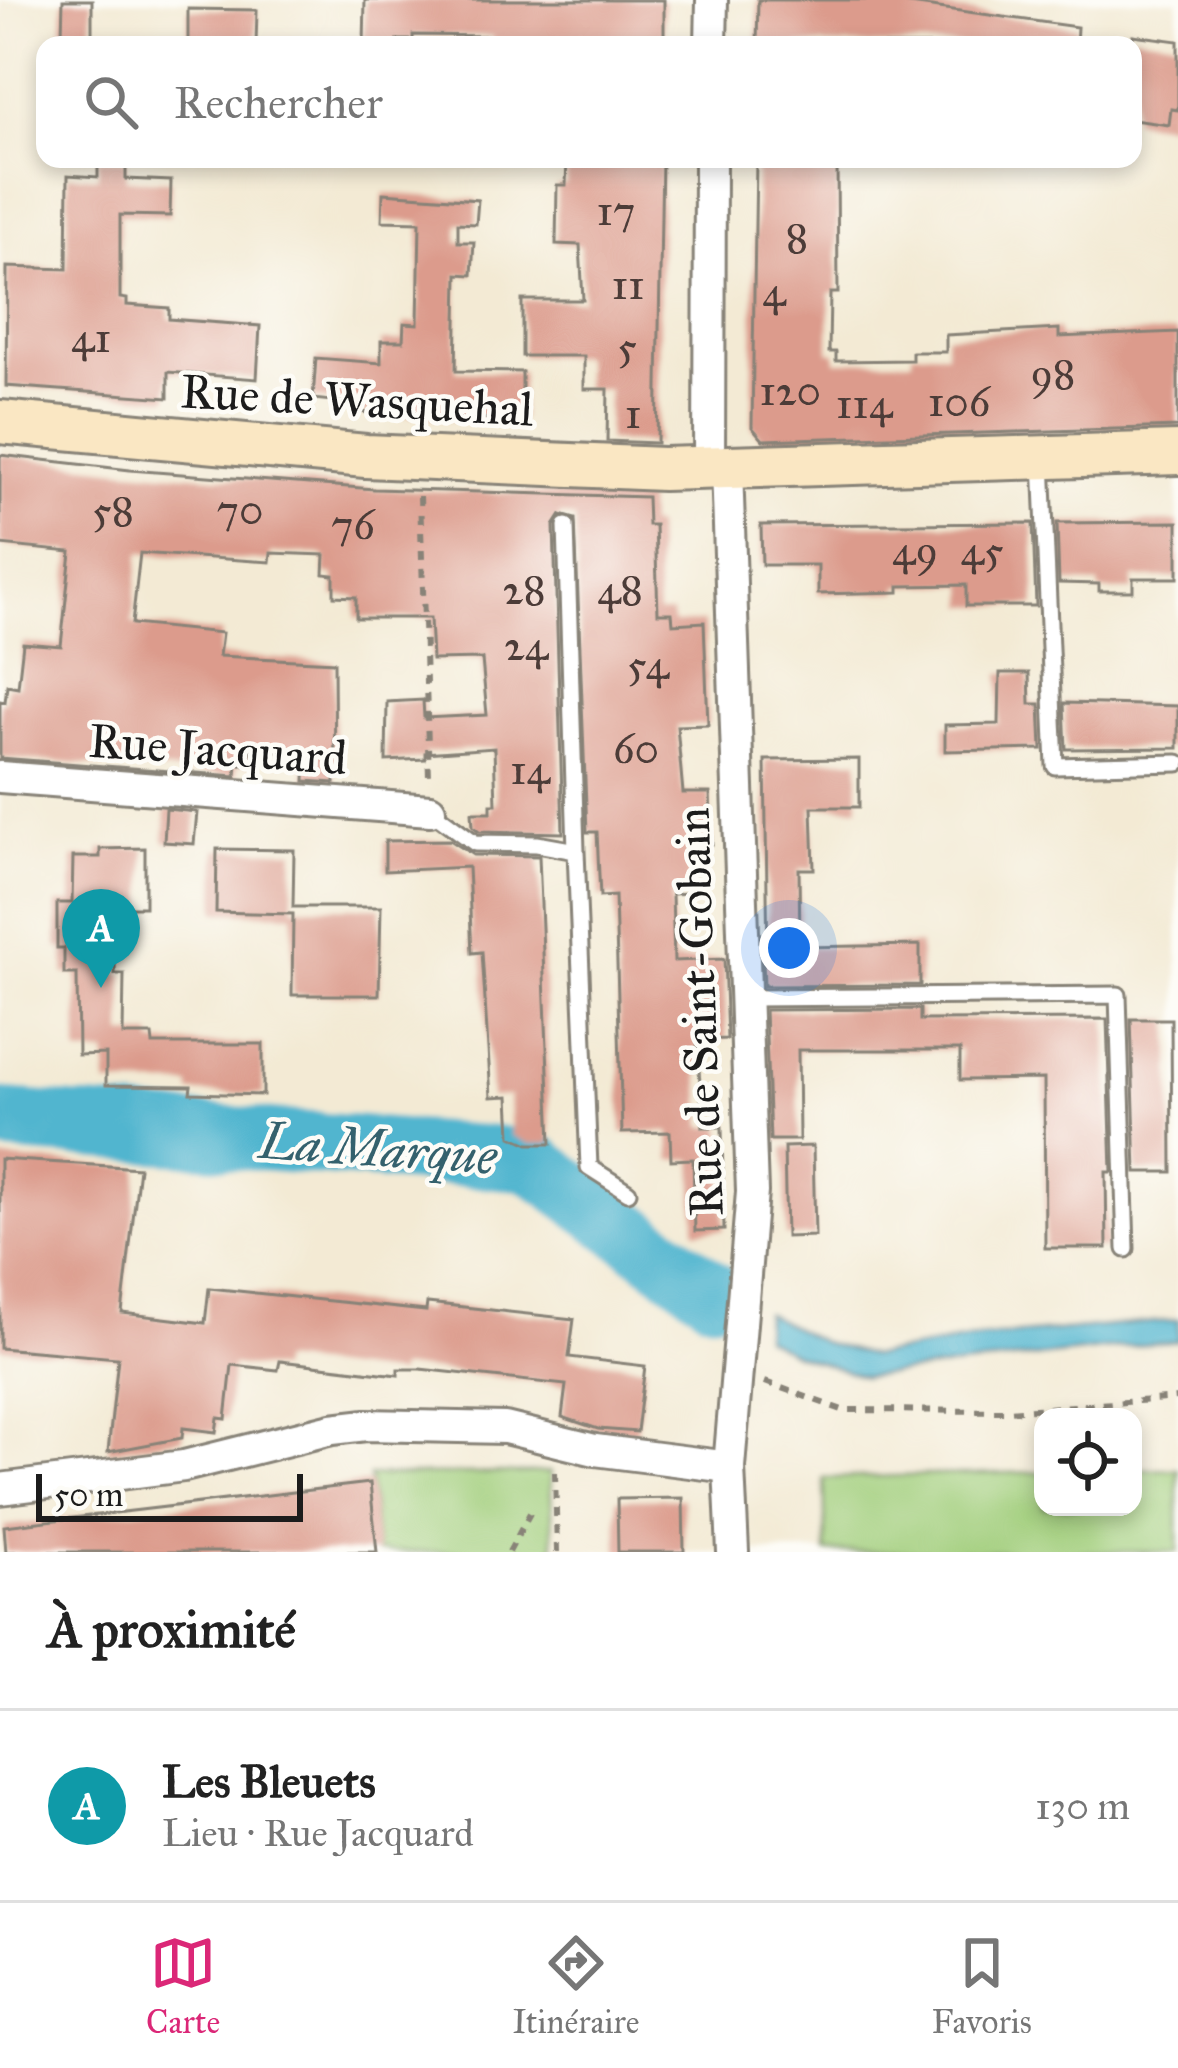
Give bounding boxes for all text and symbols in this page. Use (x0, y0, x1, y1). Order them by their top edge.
search box (36, 36, 1142, 168)
icon: search (78, 69, 144, 135)
text: Rechercher (174, 75, 383, 130)
house number: 17 (596, 185, 636, 237)
house number: 8 (786, 212, 808, 264)
house number: 11 (611, 259, 645, 311)
house number: 4 (762, 266, 787, 318)
house number: 41 (71, 312, 111, 364)
house number: 5 (617, 321, 637, 373)
house number: 98 (1031, 348, 1075, 400)
street label: Rue de Wasquehal (179, 361, 535, 439)
house number: 120 (759, 365, 821, 417)
house number: 106 (928, 376, 992, 428)
house number: 114 (836, 378, 894, 430)
house number: 1 (625, 388, 641, 440)
house number: 70 (217, 484, 263, 536)
house number: 58 (92, 485, 134, 537)
house number: 76 (331, 499, 376, 551)
house number: 49 (892, 525, 938, 577)
house number: 45 (961, 525, 1003, 577)
house number: 28 (502, 564, 546, 616)
house number: 48 (597, 564, 643, 616)
house number: 24 (504, 620, 550, 672)
house number: 54 (627, 639, 671, 691)
street label: Rue Jacquard (87, 711, 349, 787)
house number: 60 (613, 723, 659, 775)
house number: 14 (510, 744, 552, 796)
street label: Rue de Saint-Gobain (662, 806, 736, 1218)
pin: A (62, 889, 140, 988)
your location (759, 918, 819, 978)
water label: La Marque (256, 1110, 499, 1188)
map controls (1034, 1408, 1142, 1516)
button: locate (1034, 1408, 1142, 1516)
scale bar (36, 1468, 303, 1521)
text: 50 m (54, 1475, 123, 1515)
text: À proximité (48, 1599, 296, 1661)
text: Les Bleuets (162, 1754, 376, 1809)
text: A (74, 1782, 100, 1830)
text: 130 m (1035, 1782, 1130, 1830)
text: Lieu · Rue Jacquard (162, 1809, 474, 1857)
tab: Carte (146, 1930, 220, 2042)
tab: Itinéraire (512, 1930, 639, 2042)
tab: Favoris (932, 1930, 1032, 2042)

